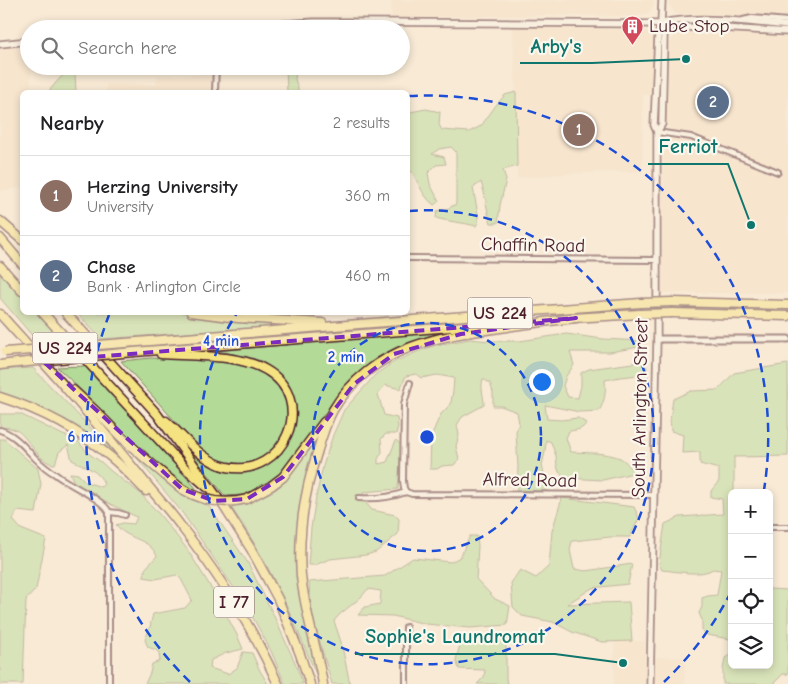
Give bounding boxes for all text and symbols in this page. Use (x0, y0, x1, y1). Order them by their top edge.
building icon: Lube Stop (621, 14, 645, 45)
place label: Lube Stop (649, 15, 730, 37)
search box (20, 20, 410, 75)
callout: Arby's (520, 28, 592, 63)
icon: search (38, 34, 66, 62)
text: Arby's (530, 35, 582, 58)
text: Search here (78, 37, 177, 59)
pin: 2 (697, 83, 729, 121)
text: Nearby (40, 111, 104, 135)
pin: 1 (563, 111, 595, 149)
text: 2 results (333, 114, 390, 132)
callout: Ferriot (648, 129, 728, 164)
text: Ferriot (658, 135, 718, 158)
text: Herzing University (87, 176, 238, 198)
text: 1 (53, 187, 59, 205)
text: 360 m (345, 187, 390, 205)
text: University (87, 198, 153, 216)
street label: Chaffin Road (481, 233, 585, 257)
text: Chase (87, 256, 136, 278)
text: 2 (52, 267, 60, 285)
text: 460 m (345, 267, 390, 285)
text: Bank · Arlington Circle (87, 278, 241, 296)
road number: US 224 (468, 298, 532, 328)
street label: South Arlington Street (627, 318, 653, 498)
road number: US 224 (32, 332, 98, 363)
text: 4 min (203, 332, 239, 350)
text: 2 min (328, 348, 364, 366)
your location (529, 369, 555, 395)
text: 6 min (68, 428, 104, 446)
centre of rings (418, 428, 436, 446)
street label: Alfred Road (482, 468, 578, 492)
map controls (728, 489, 773, 669)
button: + (728, 489, 773, 534)
button: − (728, 534, 773, 579)
button: locate (728, 579, 773, 624)
road number: I 77 (214, 586, 254, 618)
callout: Sophie's Laundromat (355, 619, 555, 654)
button: layers (728, 624, 773, 669)
text: Sophie's Laundromat (365, 625, 545, 648)

